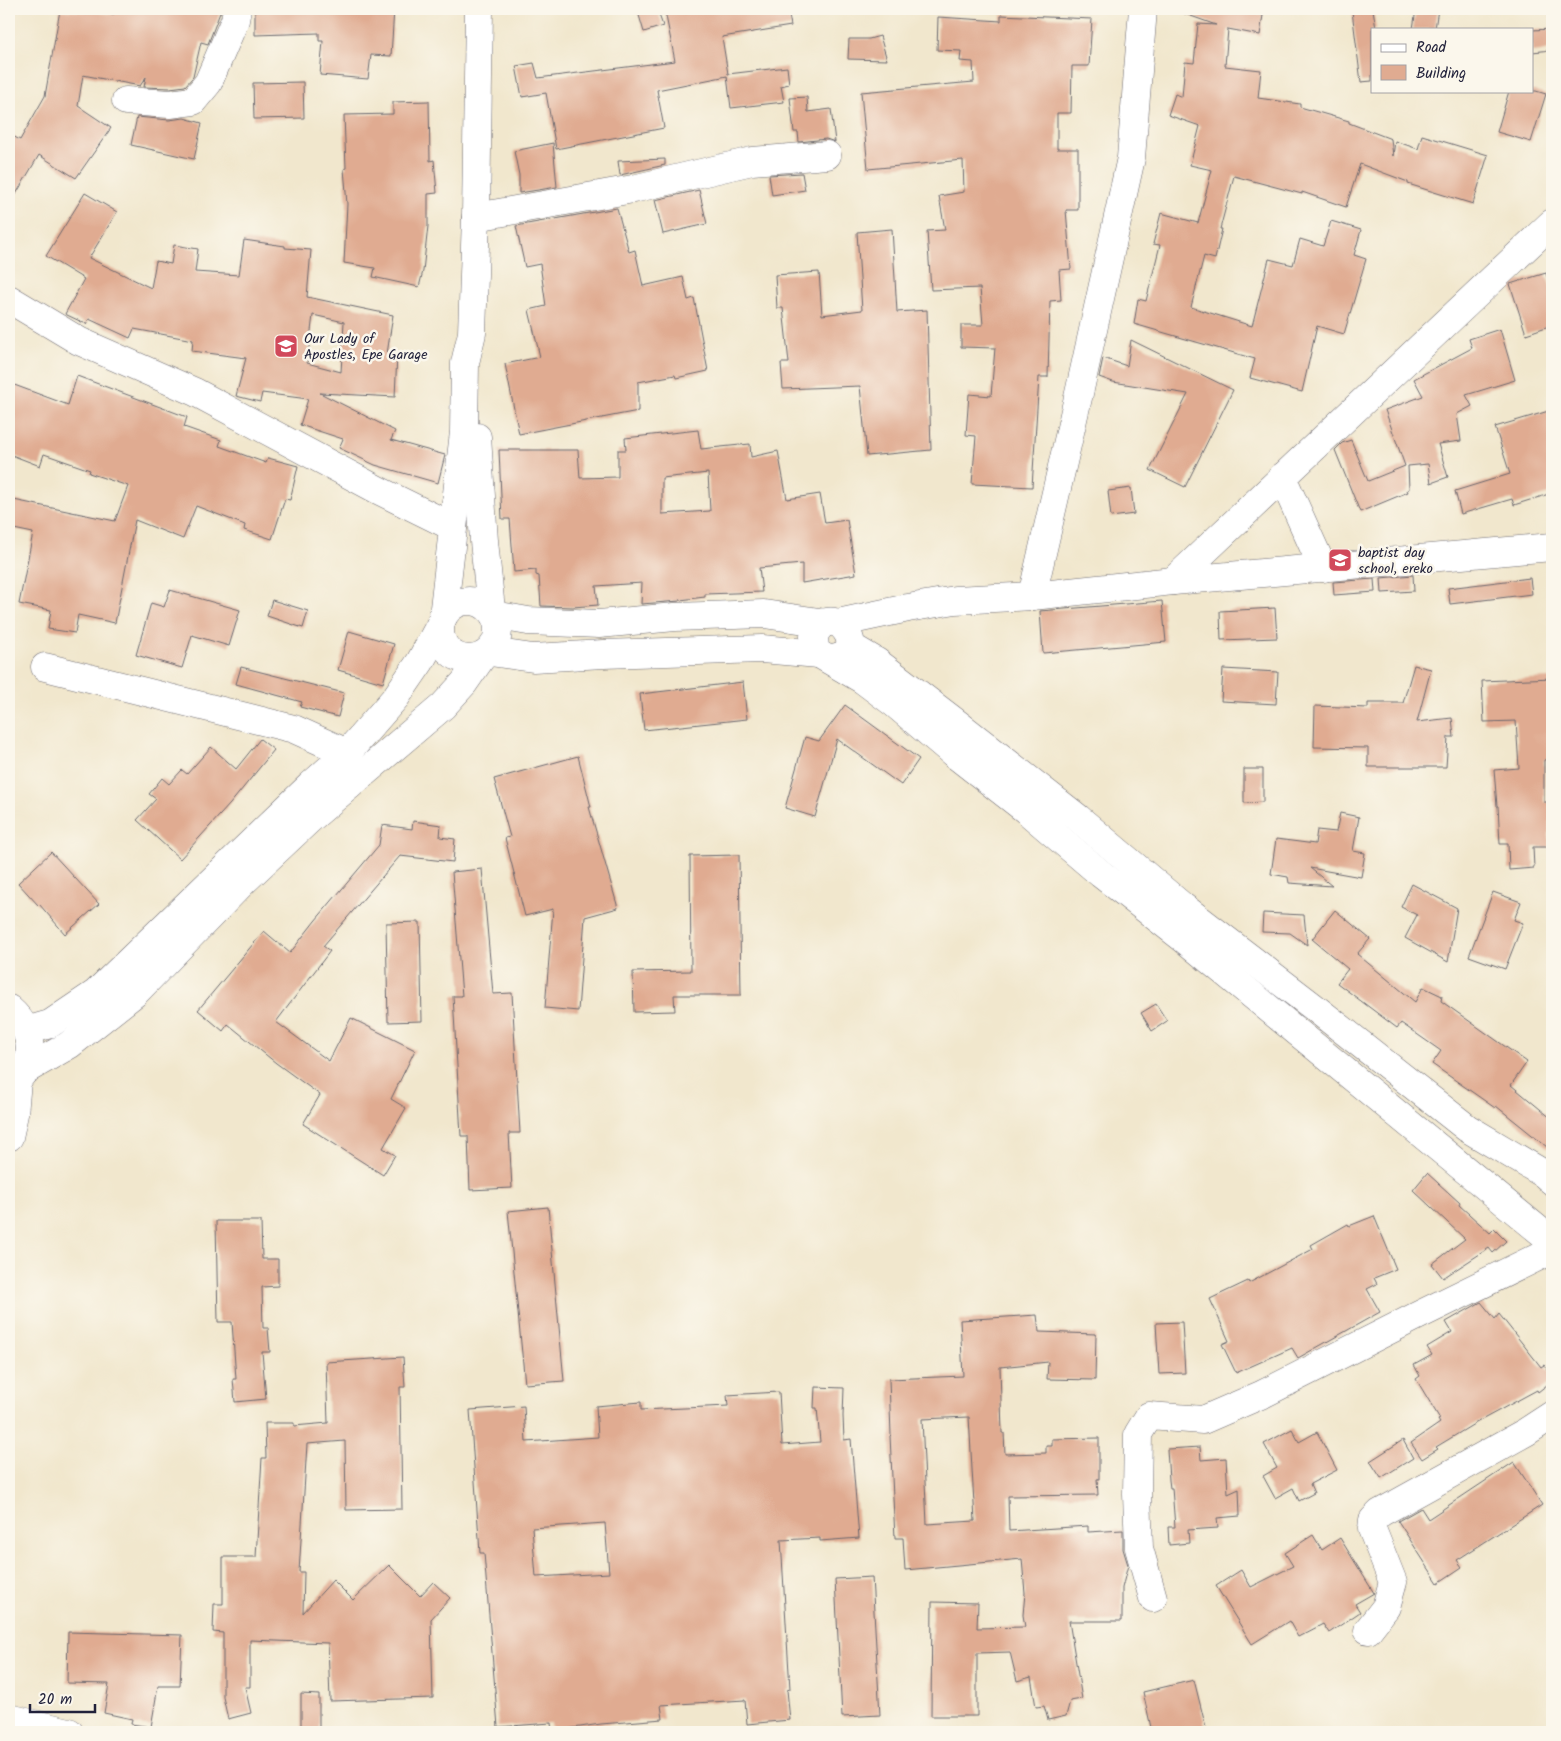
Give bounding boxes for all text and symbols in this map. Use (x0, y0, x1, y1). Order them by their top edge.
legend (1371, 28, 1534, 92)
text: Road (1416, 36, 1447, 60)
text: Building (1416, 62, 1466, 86)
place label: Our Lady of Apostles, Epe Garage (304, 328, 428, 366)
school or university icon: Our Lady of Apostles, Epe Garage (273, 333, 299, 359)
place label: baptist day school, ereko (1358, 542, 1433, 580)
school or university icon: baptist day school, ereko (1327, 547, 1353, 573)
scale bar (30, 1681, 95, 1713)
text: 20 m (38, 1688, 72, 1712)

